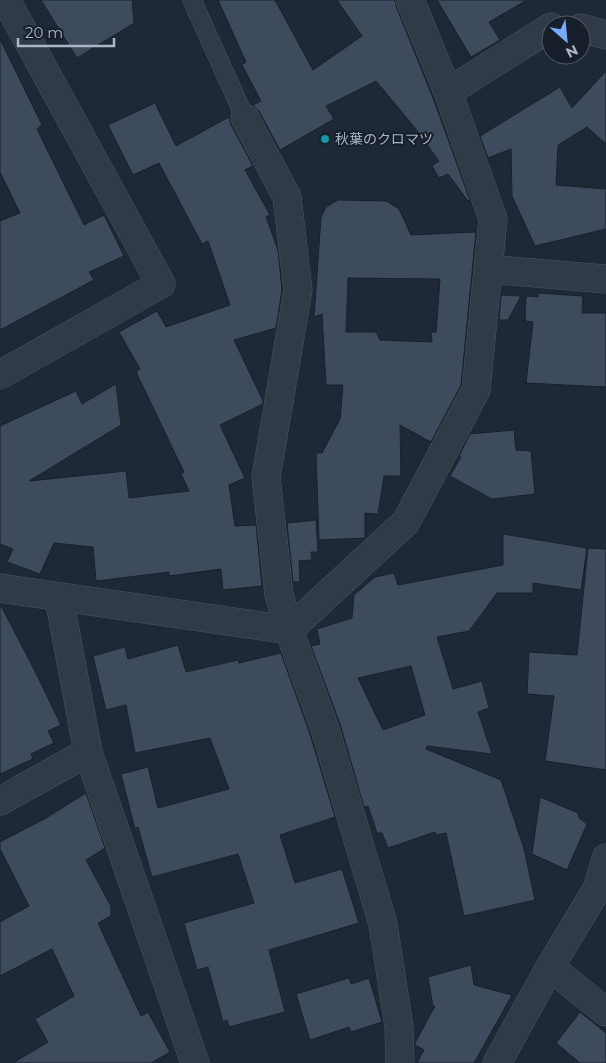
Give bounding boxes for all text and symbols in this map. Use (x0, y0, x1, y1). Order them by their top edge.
scale bar (18, 15, 114, 47)
north arrow (541, 15, 591, 65)
text: 20 m (25, 23, 63, 42)
text: N (563, 41, 581, 62)
place label: 秋葉のクロマツ (335, 130, 433, 148)
marker: 秋葉のクロマツ (319, 133, 331, 145)

